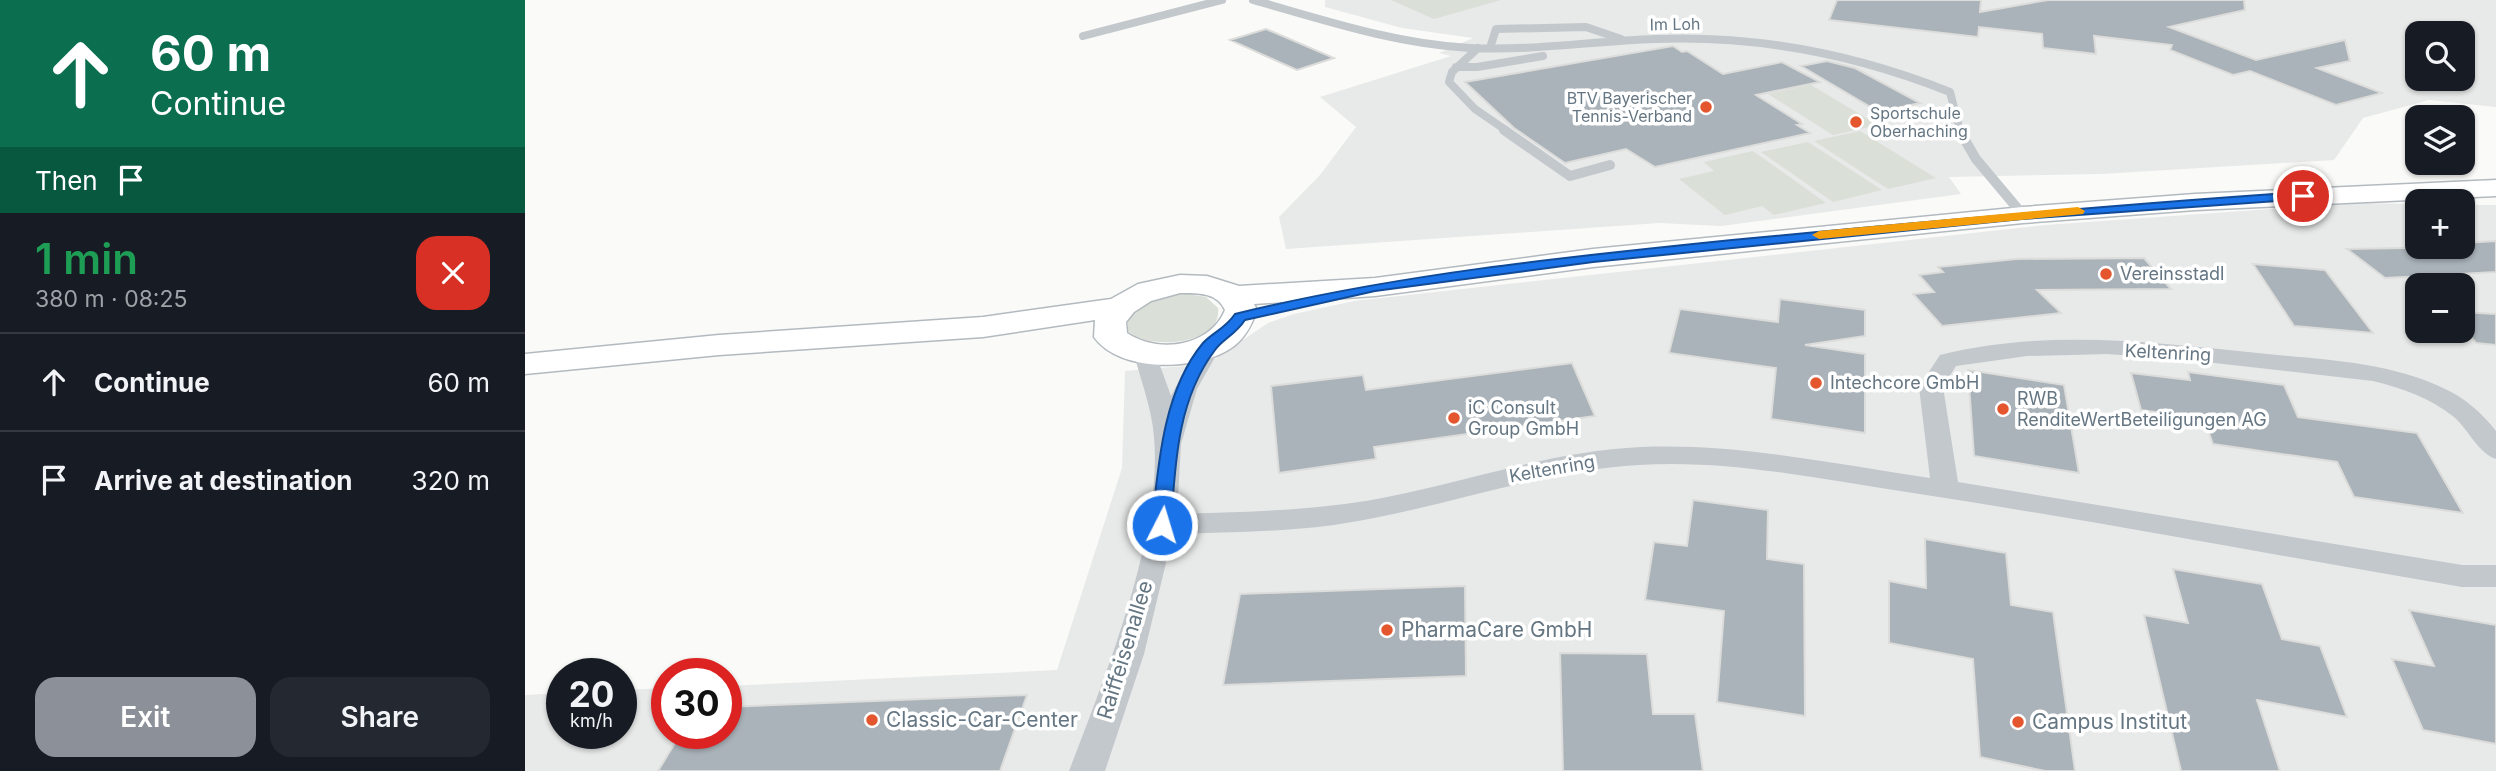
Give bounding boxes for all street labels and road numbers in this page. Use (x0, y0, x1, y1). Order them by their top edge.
street label: Im Loh (1649, 14, 1701, 34)
street label: Keltenring (2124, 340, 2212, 365)
street label: Keltenring (1508, 451, 1596, 486)
street label: Raiffeisenallee (1092, 577, 1158, 722)

